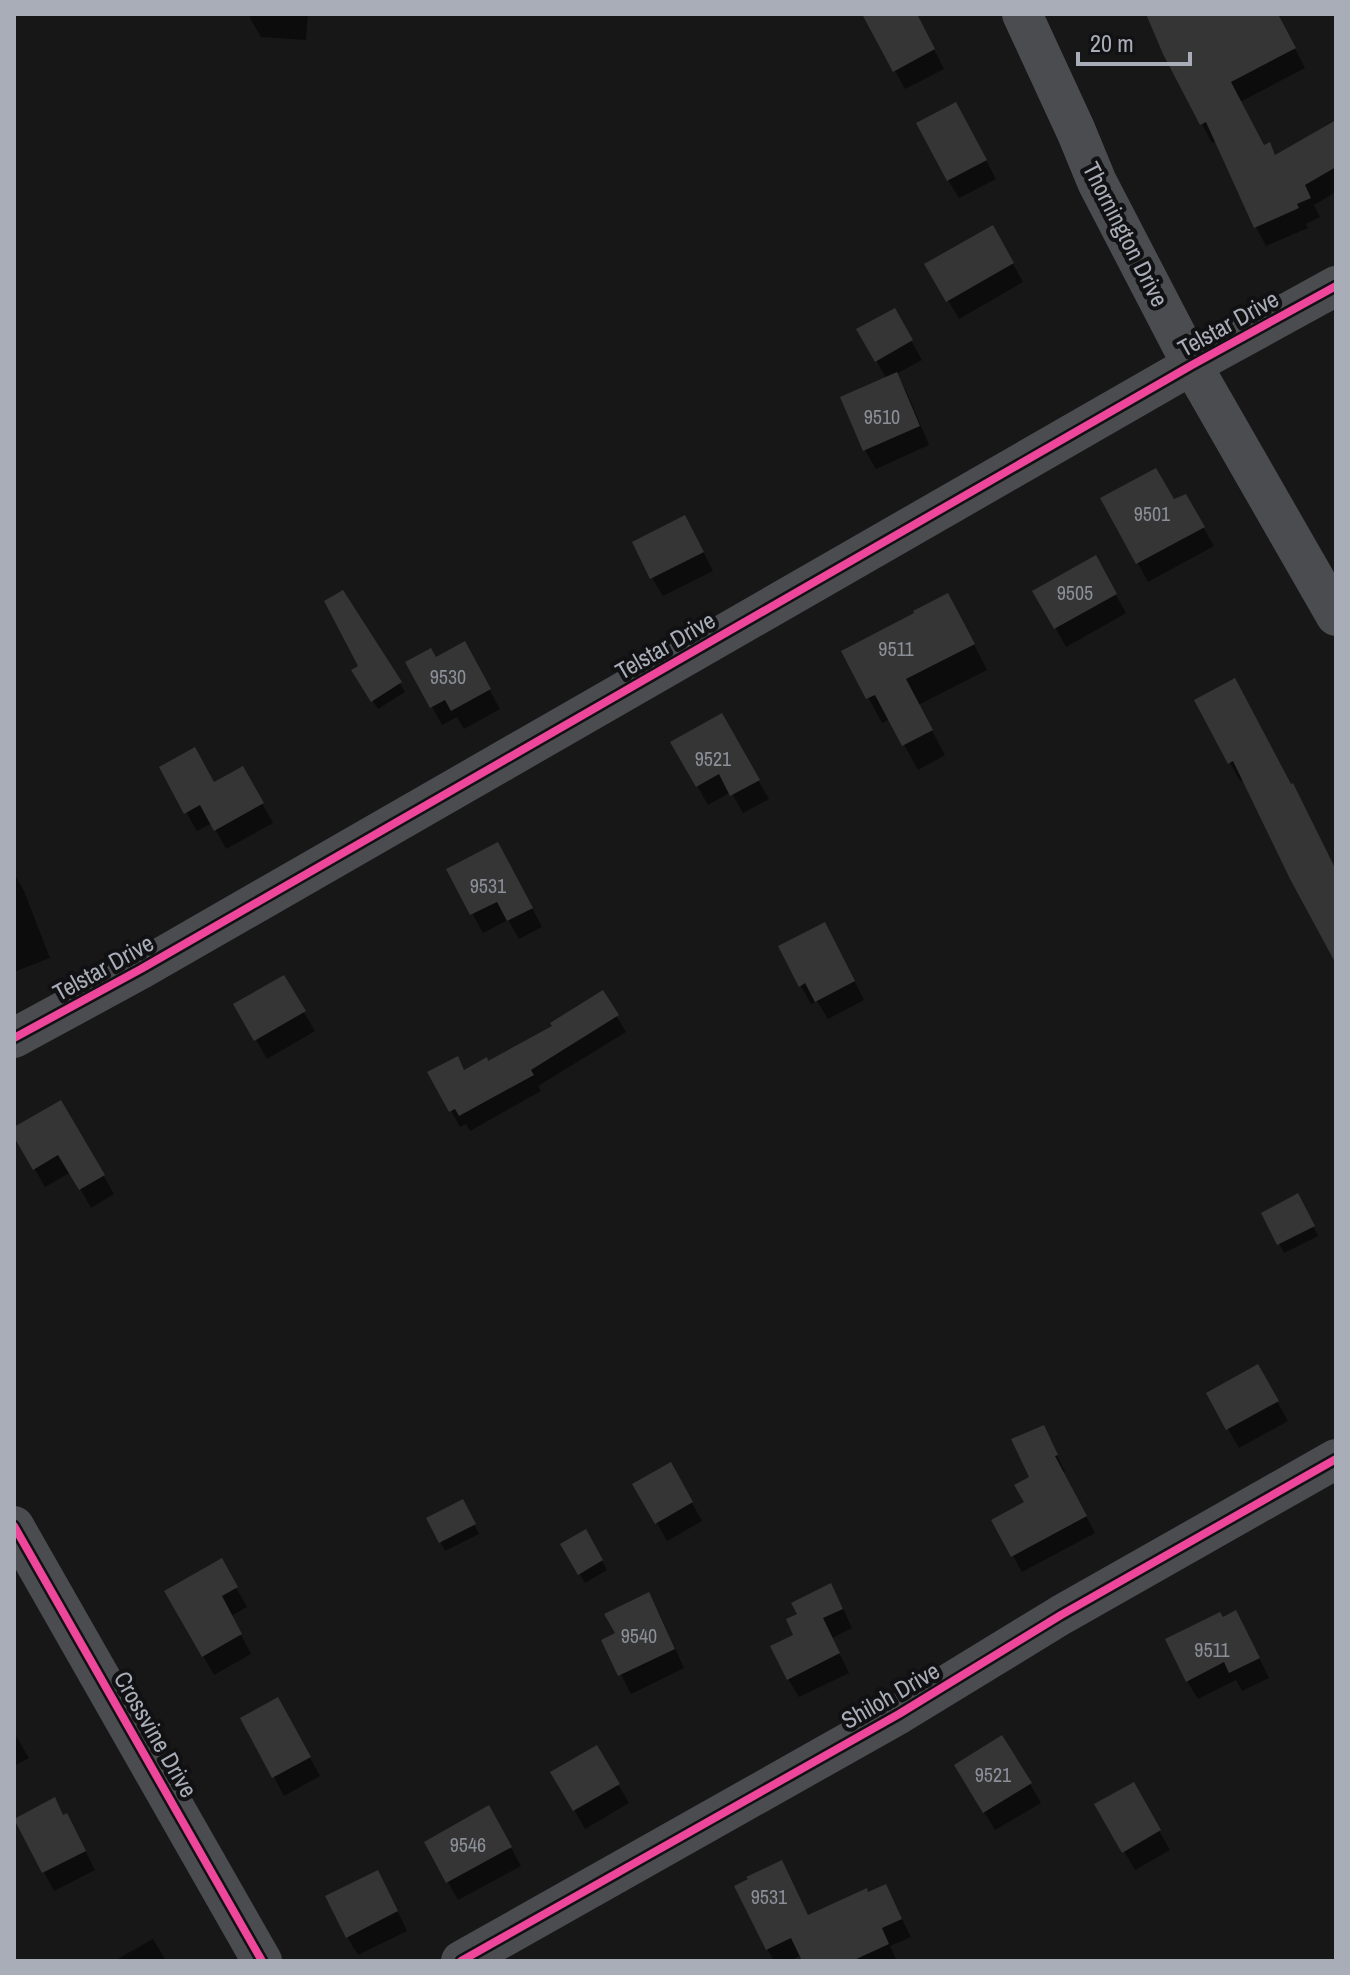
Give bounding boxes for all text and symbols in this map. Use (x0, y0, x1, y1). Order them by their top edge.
scale bar (1078, 16, 1190, 66)
text: 20 m (1090, 27, 1134, 59)
street label: Thornington Drive (1076, 156, 1176, 312)
street label: Telstar Drive (1172, 282, 1284, 364)
house number: 9510 (864, 403, 900, 430)
house number: 9501 (1134, 500, 1170, 527)
house number: 9505 (1057, 579, 1093, 606)
street label: Telstar Drive (609, 604, 721, 686)
house number: 9511 (878, 635, 914, 662)
house number: 9530 (430, 663, 466, 690)
house number: 9521 (695, 745, 731, 772)
house number: 9531 (470, 872, 506, 899)
street label: Telstar Drive (47, 926, 159, 1008)
house number: 9540 (621, 1622, 657, 1649)
house number: 9511 (1194, 1636, 1230, 1663)
street label: Shiloh Drive (835, 1654, 945, 1736)
street label: Crossvine Drive (107, 1665, 205, 1803)
house number: 9521 (975, 1761, 1011, 1788)
house number: 9546 (450, 1831, 486, 1858)
house number: 9531 (751, 1883, 787, 1910)

